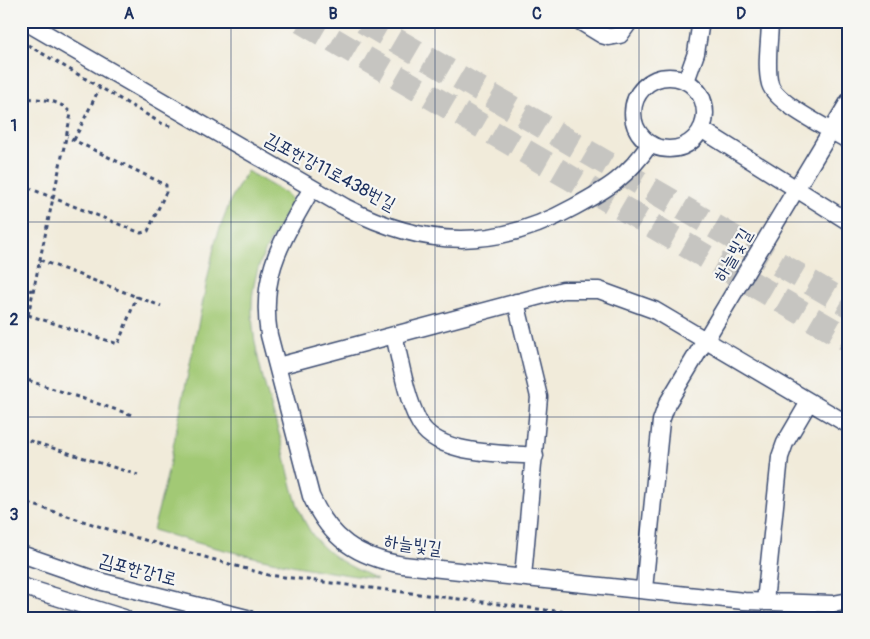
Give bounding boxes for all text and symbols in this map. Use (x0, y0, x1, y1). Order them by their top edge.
text: A (124, 4, 135, 24)
text: B (328, 4, 338, 24)
text: C (532, 4, 542, 24)
text: D (736, 4, 746, 24)
text: 1 (11, 116, 17, 136)
street label: 김포한강11로438번길 (261, 128, 400, 216)
street label: 하늘빛길 (709, 224, 758, 286)
text: 2 (10, 310, 19, 330)
text: 3 (10, 505, 19, 525)
street label: 하늘빛길 (383, 530, 444, 560)
street label: 김포한강1로 (97, 549, 179, 591)

